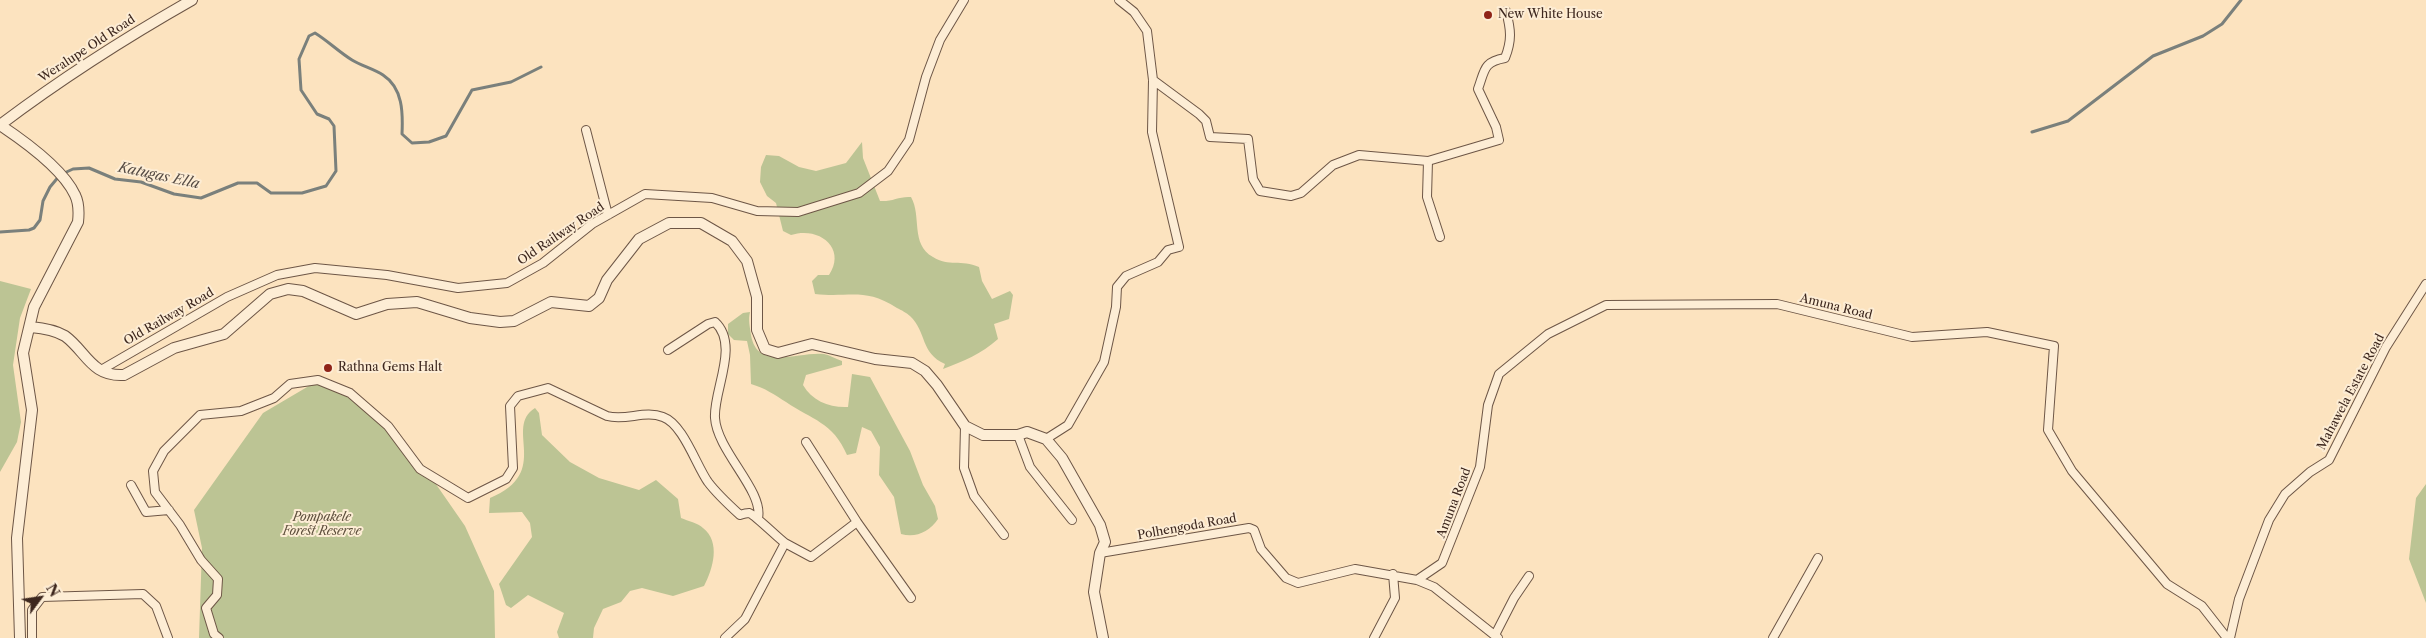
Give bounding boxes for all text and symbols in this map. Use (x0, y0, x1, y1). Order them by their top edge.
place label: New White House (1498, 8, 1603, 22)
marker: New White House (1482, 9, 1494, 21)
street label: Weralupe Old Road (36, 12, 138, 86)
water label: Katugas Ella (117, 159, 201, 193)
street label: Old Railway Road (515, 200, 607, 268)
street label: Old Railway Road (122, 285, 216, 349)
street label: Amuna Road (1798, 291, 1874, 323)
street label: Mahawela Estate Road (2314, 332, 2388, 452)
place label: Rathna Gems Halt (338, 361, 442, 375)
marker: Rathna Gems Halt (322, 362, 334, 374)
street label: Amuna Road (1434, 466, 1474, 540)
park label: Pompakele Forest Reserve (283, 511, 361, 539)
street label: Polhengoda Road (1136, 511, 1238, 543)
north arrow (15, 573, 65, 623)
text: N (42, 580, 64, 600)

